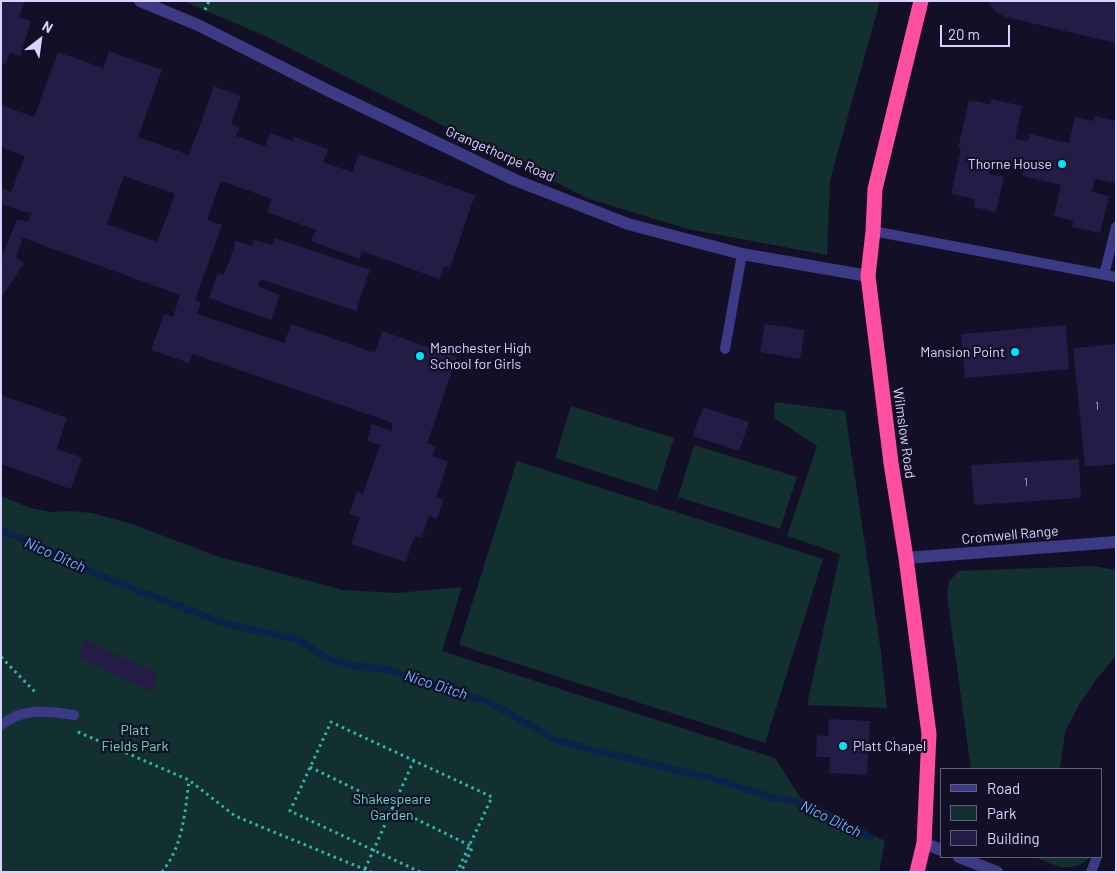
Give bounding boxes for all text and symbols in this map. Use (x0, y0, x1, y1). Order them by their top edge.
north arrow (15, 15, 65, 65)
scale bar (942, 15, 1012, 47)
text: N (39, 17, 56, 36)
text: 20 m (948, 25, 980, 43)
street label: Grangethorpe Road (443, 122, 557, 186)
place label: Thorne House (968, 156, 1052, 172)
marker: Thorne House (1056, 158, 1068, 170)
place label: Manchester High School for Girls (430, 340, 531, 372)
place label: Mansion Point (920, 344, 1005, 360)
marker: Mansion Point (1009, 346, 1021, 358)
marker: Manchester High School for Girls (414, 350, 426, 362)
street label: Wilmslow Road (889, 386, 919, 480)
house number: 1 (1095, 399, 1099, 413)
house number: 1 (1024, 475, 1028, 489)
street label: Cromwell Range (961, 522, 1059, 548)
water label: Nico Ditch (22, 534, 88, 576)
water label: Nico Ditch (402, 666, 470, 704)
park label: Platt Fields Park (102, 722, 168, 754)
place label: Platt Chapel (853, 738, 926, 754)
marker: Platt Chapel (837, 740, 849, 752)
legend (940, 768, 1102, 858)
text: Road (987, 779, 1020, 797)
park label: Shakespeare Garden (353, 791, 431, 824)
water label: Nico Ditch (798, 797, 864, 841)
text: Park (987, 804, 1016, 822)
text: Building (987, 829, 1040, 847)

